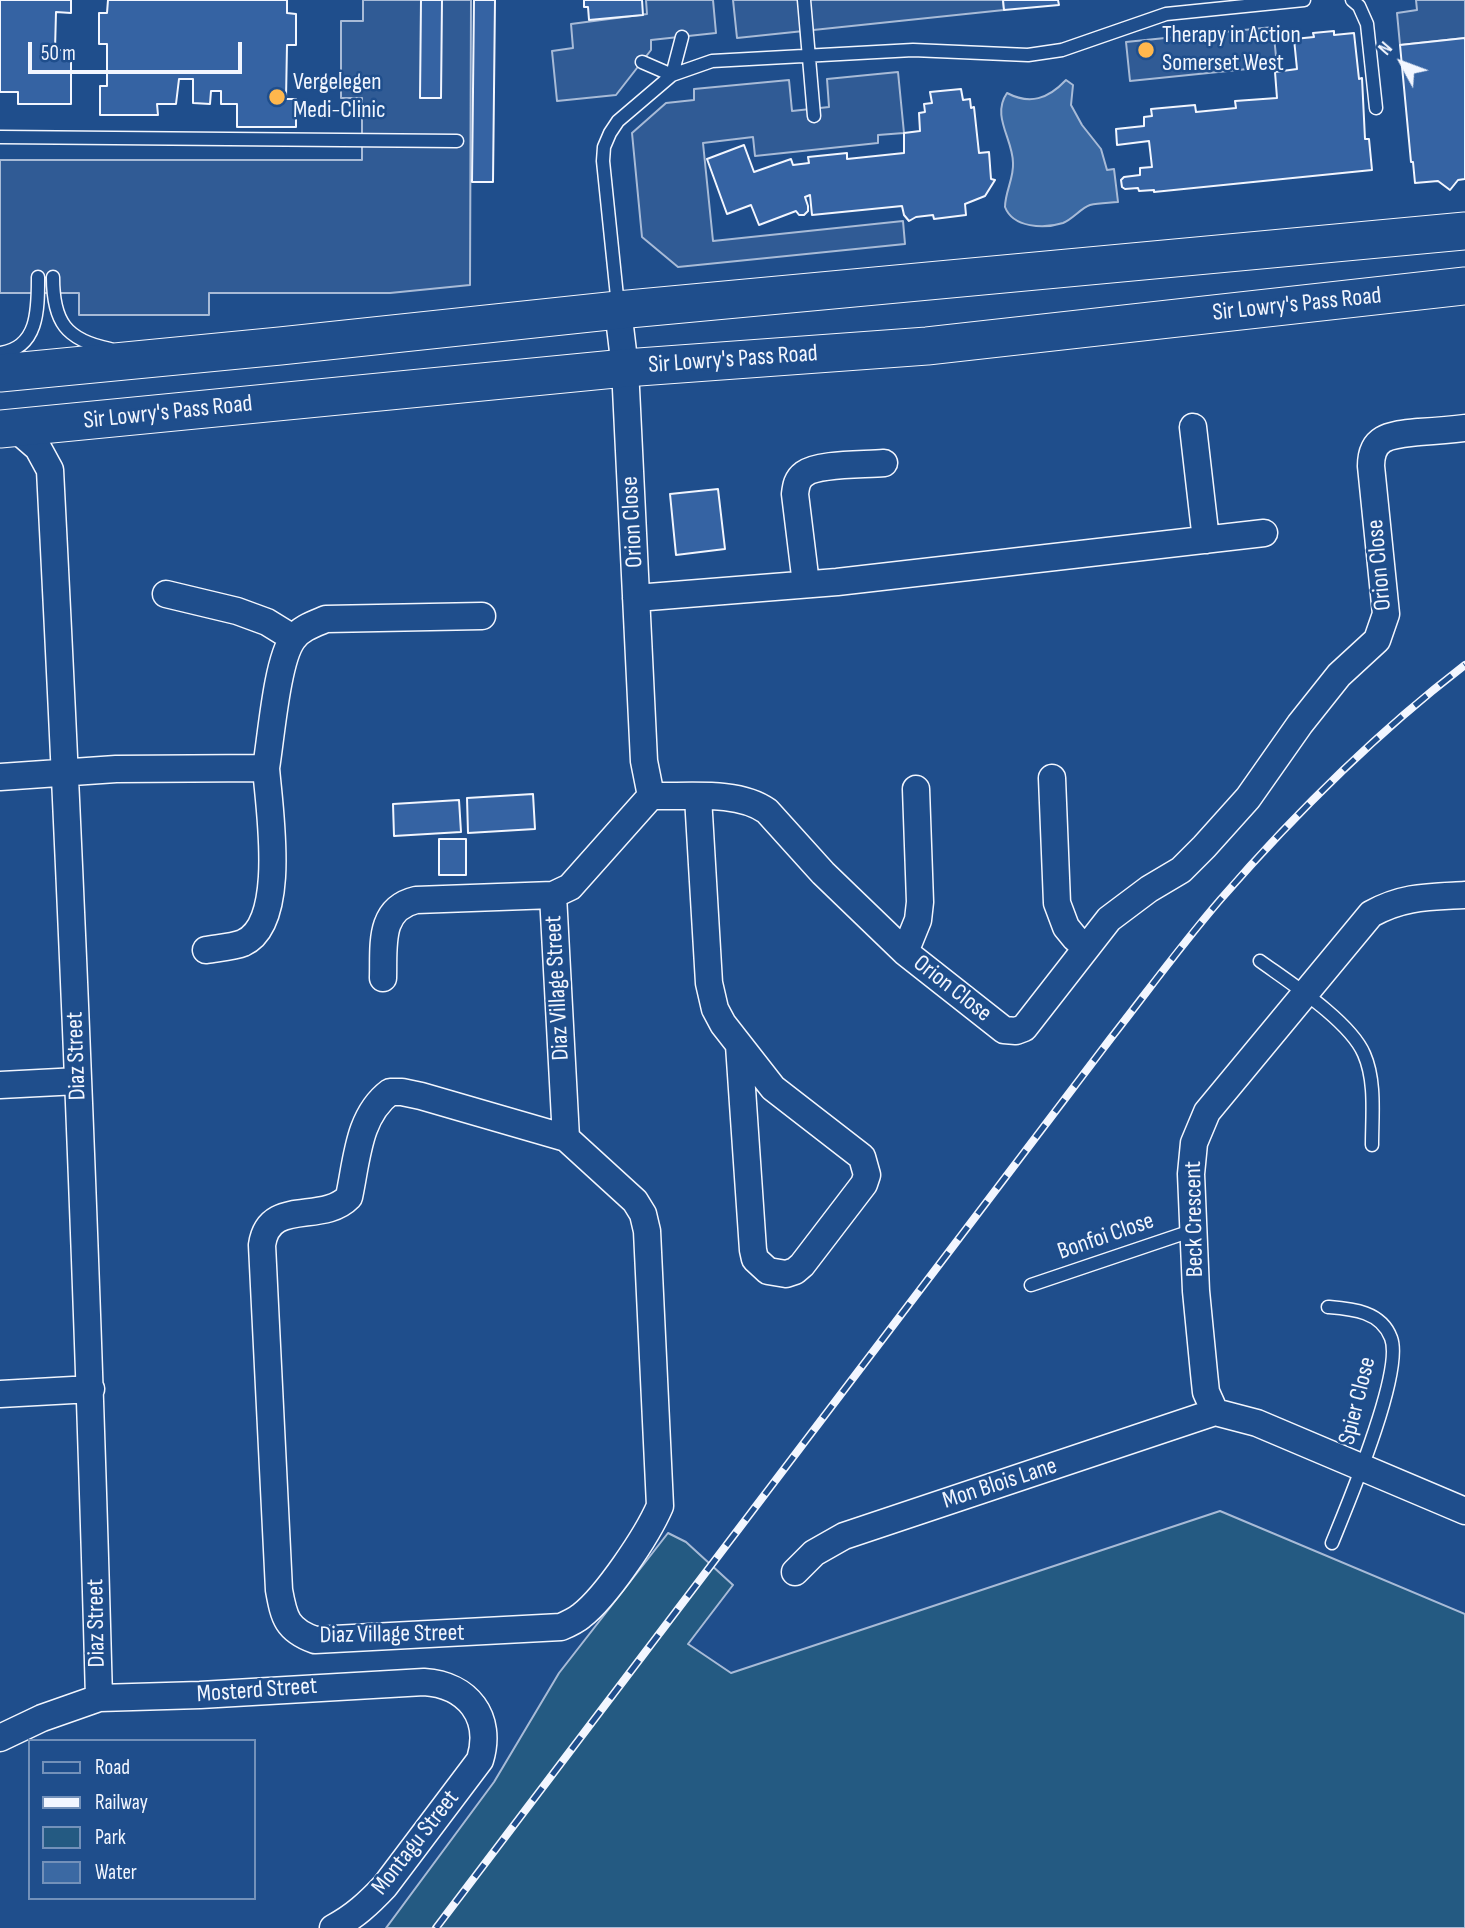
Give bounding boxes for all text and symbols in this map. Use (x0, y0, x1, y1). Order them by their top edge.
place label: Therapy in Action Somerset West (1162, 22, 1301, 78)
scale bar (32, 28, 245, 72)
north arrow (1367, 28, 1437, 98)
text: N (1374, 38, 1398, 60)
marker: Therapy in Action Somerset West (1136, 40, 1156, 60)
text: 50 m (41, 41, 76, 66)
place label: Vergelegen Medi-Clinic (293, 69, 386, 125)
marker: Vergelegen Medi-Clinic (267, 87, 287, 107)
street label: Sir Lowry's Pass Road (1211, 282, 1383, 328)
street label: Sir Lowry's Pass Road (647, 340, 819, 380)
street label: Sir Lowry's Pass Road (82, 390, 254, 436)
street label: Orion Close (616, 476, 650, 568)
street label: Orion Close (1362, 518, 1398, 612)
street label: Diaz Village Street (540, 915, 576, 1061)
street label: Orion Close (907, 949, 997, 1029)
street label: Diaz Street (61, 1011, 93, 1101)
street label: Beck Crescent (1180, 1161, 1210, 1277)
street label: Bonfoi Close (1054, 1207, 1158, 1267)
street label: Spier Close (1333, 1354, 1383, 1448)
street label: Mon Blois Lane (939, 1452, 1061, 1516)
street label: Diaz Street (82, 1578, 112, 1668)
street label: Diaz Village Street (319, 1619, 465, 1651)
street label: Mosterd Street (196, 1672, 318, 1710)
legend (28, 1739, 256, 1900)
text: Road (95, 1755, 130, 1780)
street label: Montagu Street (366, 1785, 466, 1901)
text: Railway (95, 1790, 148, 1815)
text: Park (95, 1825, 126, 1850)
text: Water (95, 1860, 137, 1885)

